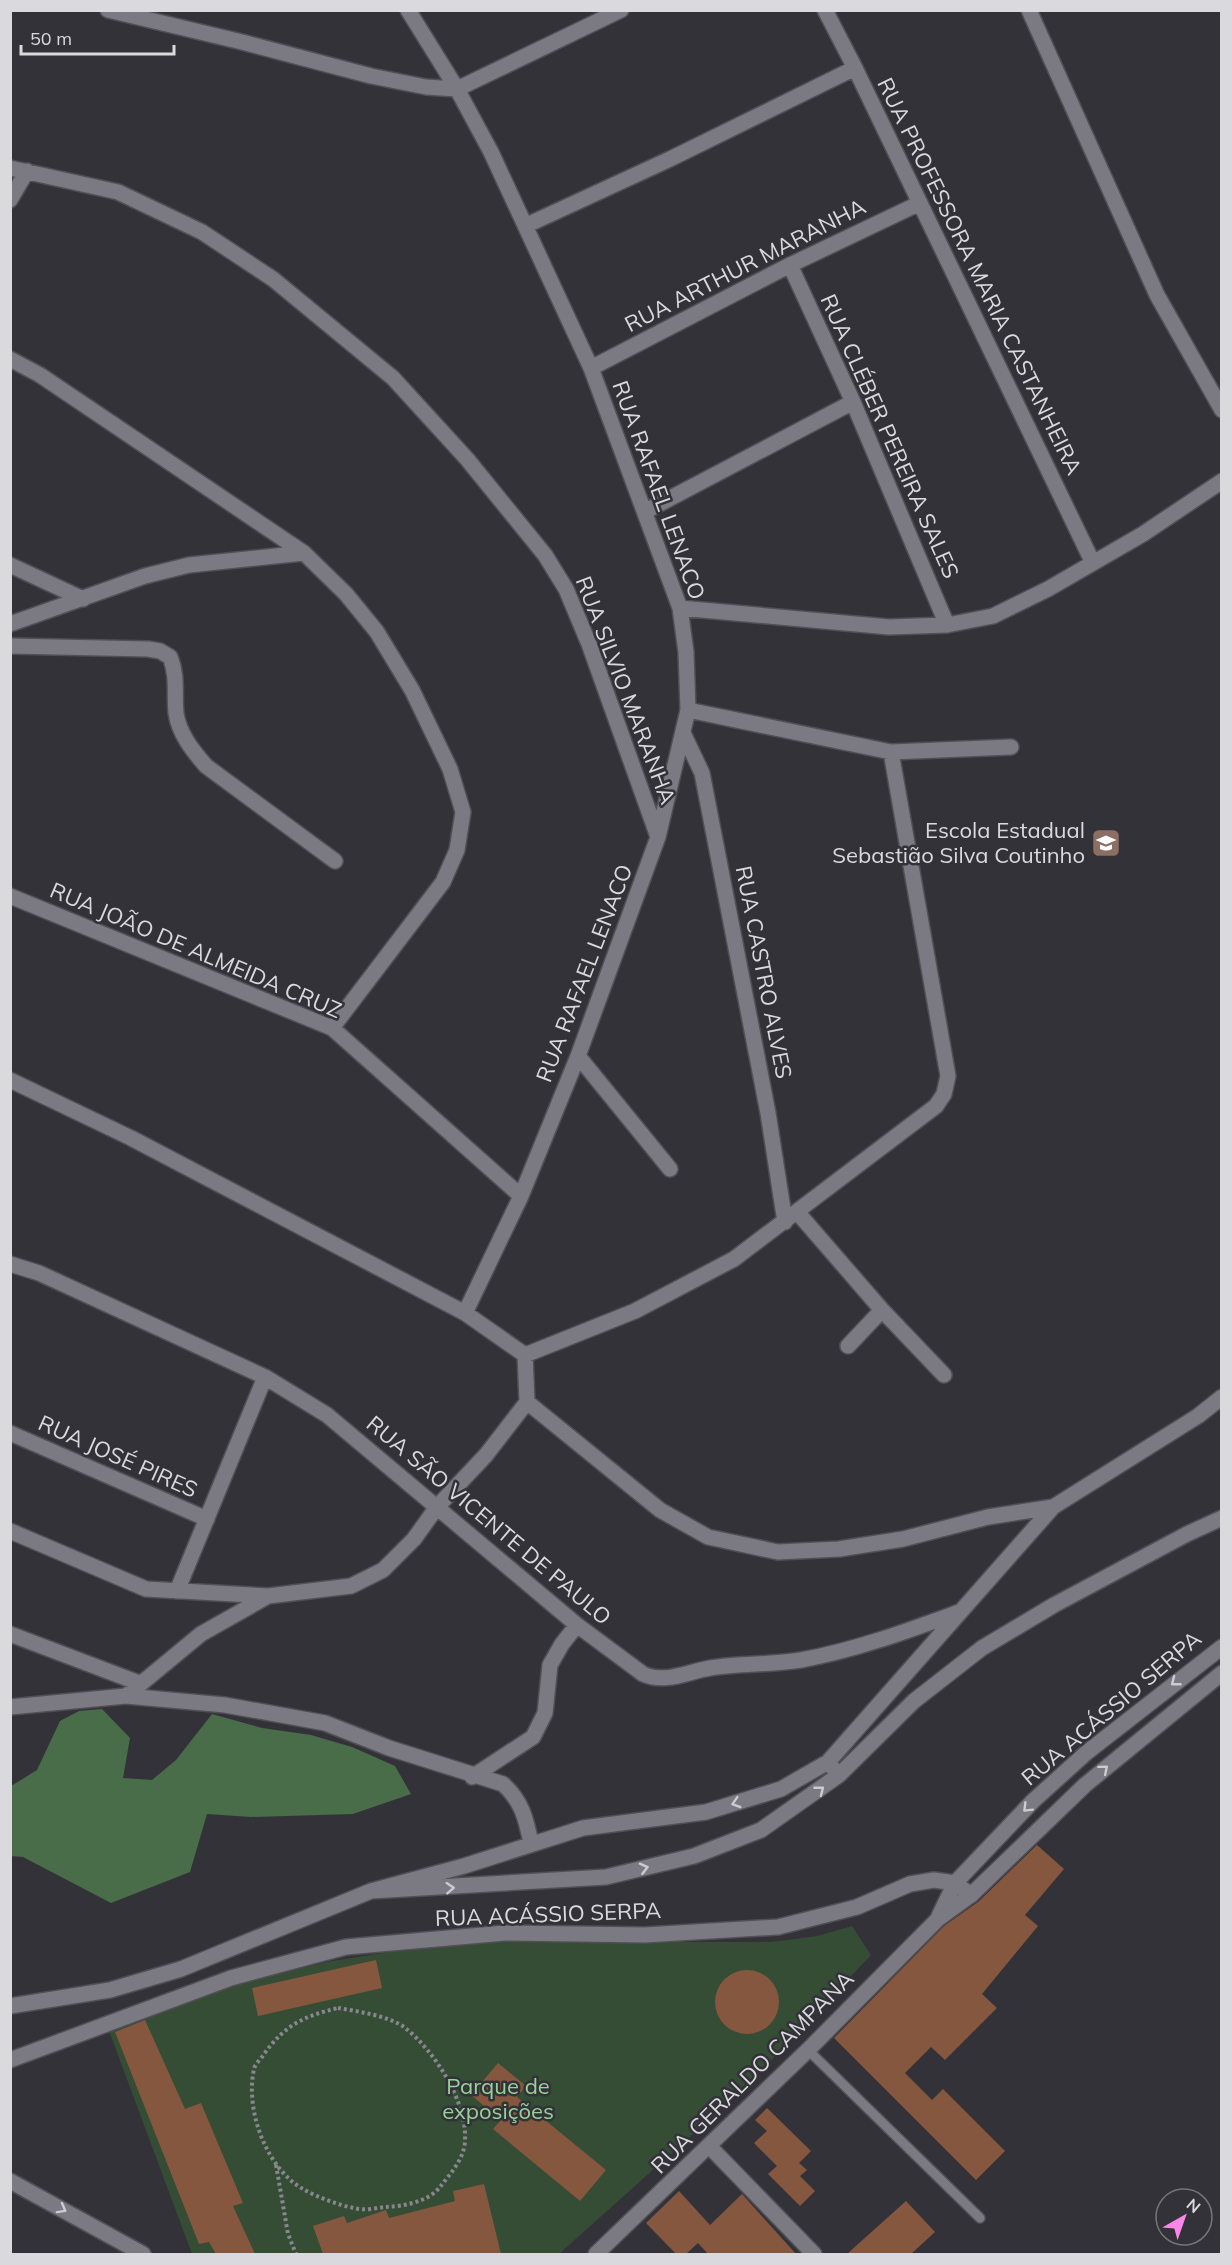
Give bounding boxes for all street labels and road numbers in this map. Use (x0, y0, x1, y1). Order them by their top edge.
street label: RUA PROFESSORA MARIA CASTANHEIRA (871, 73, 1089, 479)
street label: RUA ARTHUR MARANHA (620, 192, 870, 338)
street label: RUA CLÉBER PEREIRA SALES (815, 290, 965, 582)
street label: RUA RAFAEL LENACO (606, 377, 712, 603)
street label: RUA SILVIO MARANHA (570, 572, 682, 808)
street label: RUA RAFAEL LENACO (530, 860, 638, 1086)
street label: RUA CASTRO ALVES (730, 863, 798, 1081)
street label: RUA JOÃO DE ALMEIDA CRUZ (46, 876, 346, 1024)
street label: RUA JOSÉ PIRES (34, 1408, 202, 1504)
street label: RUA SÃO VICENTE DE PAULO (361, 1409, 617, 1631)
street label: RUA ACÁSSIO SERPA (1015, 1625, 1207, 1791)
street label: RUA ACÁSSIO SERPA (434, 1896, 662, 1932)
street label: RUA GERALDO CAMPANA (645, 1965, 859, 2179)

